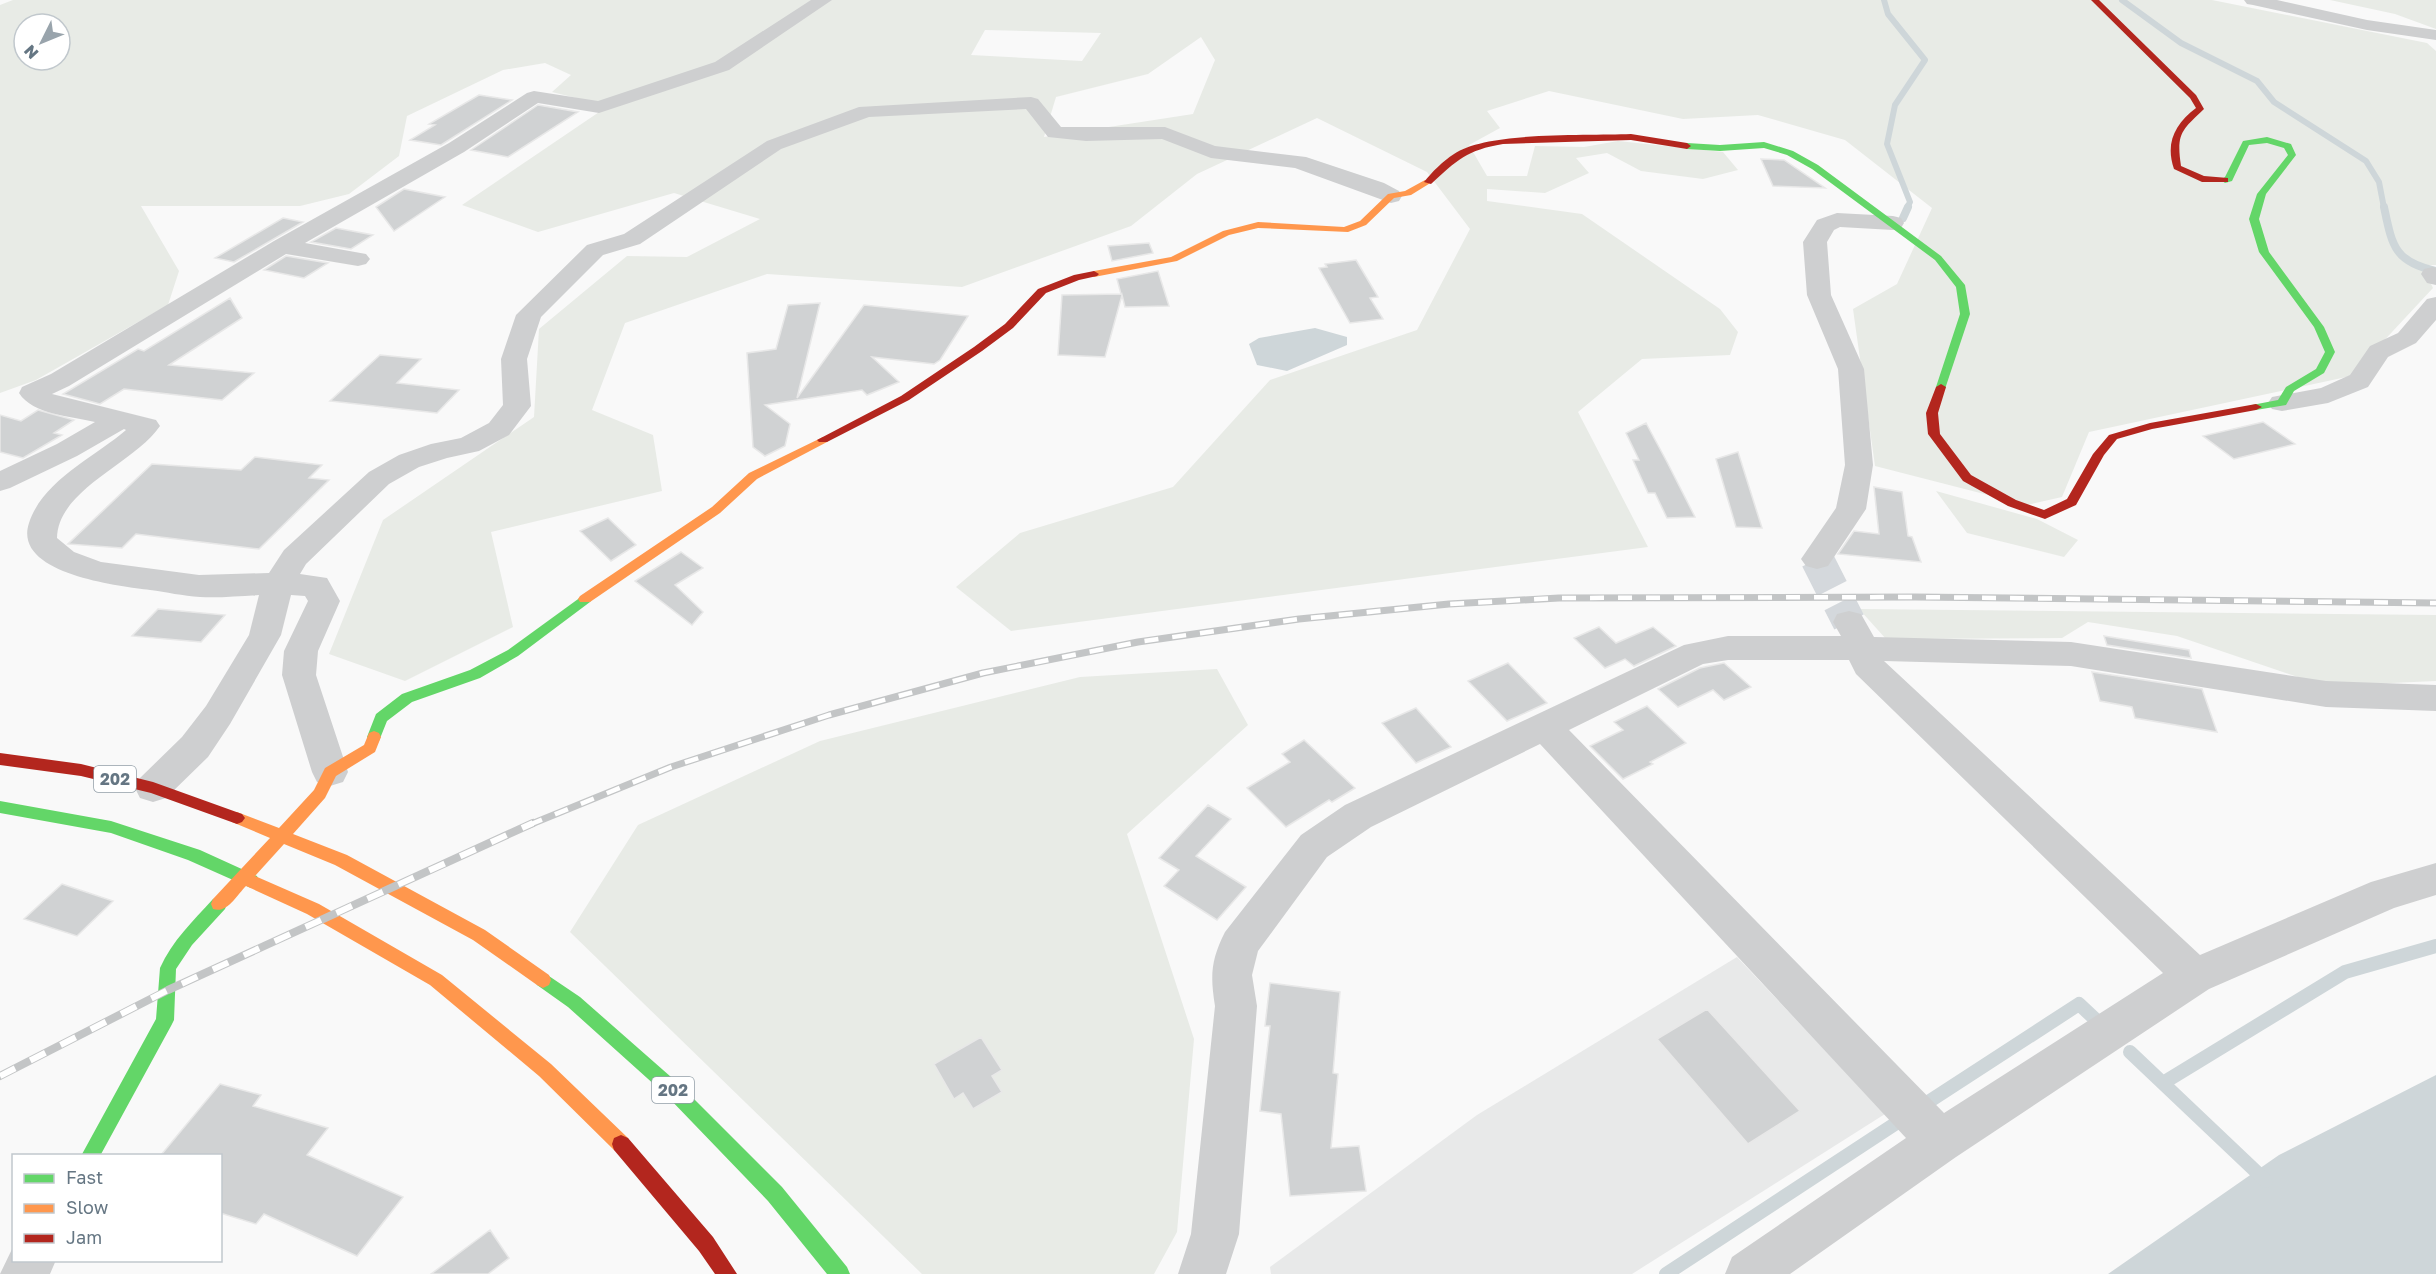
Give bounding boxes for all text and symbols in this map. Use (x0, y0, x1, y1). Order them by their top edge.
north arrow (12, 12, 72, 72)
text: N (20, 41, 42, 64)
road number: 202 (94, 766, 136, 792)
road number: 202 (652, 1077, 694, 1103)
legend (12, 1154, 222, 1262)
text: Fast (66, 1166, 103, 1188)
text: Slow (66, 1196, 109, 1218)
text: Jam (66, 1226, 102, 1248)

